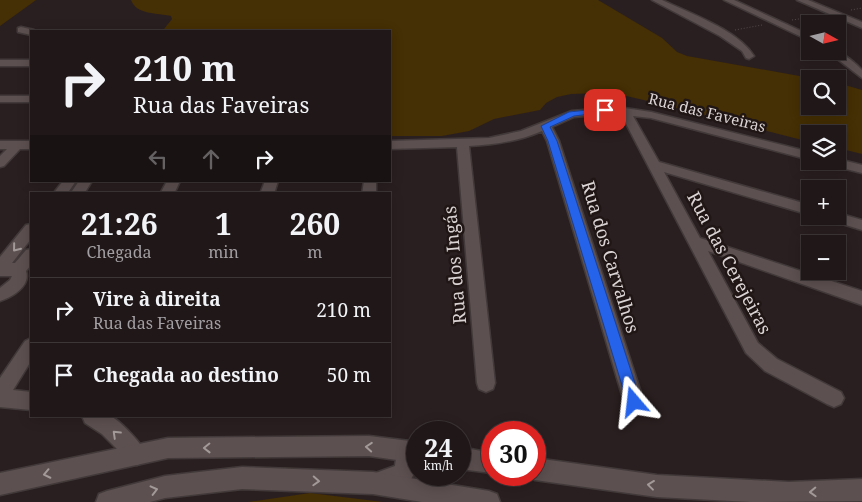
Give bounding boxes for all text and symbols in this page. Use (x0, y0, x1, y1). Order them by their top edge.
north arrow (801, 15, 846, 60)
map controls (801, 15, 846, 280)
text: 210 m (133, 44, 236, 91)
icon: right (50, 50, 115, 115)
button: search (801, 70, 846, 115)
street label: Rua das Faveiras (646, 88, 768, 136)
text: Rua das Faveiras (133, 89, 309, 119)
pin (584, 89, 626, 131)
icon: arrive (591, 96, 619, 124)
button: layers (801, 125, 846, 170)
icon: left (144, 145, 172, 173)
icon: ahead (197, 145, 225, 173)
icon: right (250, 145, 278, 173)
street label: Rua dos Carvalhos (576, 178, 646, 336)
button: + (801, 180, 846, 225)
street label: Rua das Cerejeiras (682, 187, 778, 338)
text: 21:26 (81, 203, 158, 244)
text: 1 (215, 203, 232, 244)
text: 260 (289, 203, 340, 244)
street label: Rua dos Ingás (437, 205, 471, 325)
button: − (801, 235, 846, 280)
text: Chegada (87, 241, 152, 263)
text: min (208, 241, 239, 263)
text: m (307, 241, 322, 263)
one-way arrow (12, 243, 21, 252)
text: Vire à direita (93, 286, 221, 312)
icon: right (50, 296, 78, 324)
text: 210 m (316, 297, 371, 323)
text: Rua das Faveiras (93, 312, 221, 334)
icon: arrive (50, 361, 78, 389)
text: Chegada ao destino (93, 362, 279, 388)
text: 50 m (327, 362, 371, 388)
position arrow (607, 375, 659, 427)
speed limit sign: 30 (481, 421, 546, 486)
text: 24 (424, 430, 453, 464)
one-way arrow (113, 431, 122, 440)
one-way arrow (365, 441, 373, 452)
one-way arrow (202, 443, 210, 453)
text: km/h (424, 457, 453, 474)
one-way arrow (43, 469, 51, 479)
one-way arrow (312, 476, 320, 486)
one-way arrow (647, 480, 655, 491)
one-way arrow (150, 485, 159, 496)
one-way arrow (809, 487, 817, 498)

